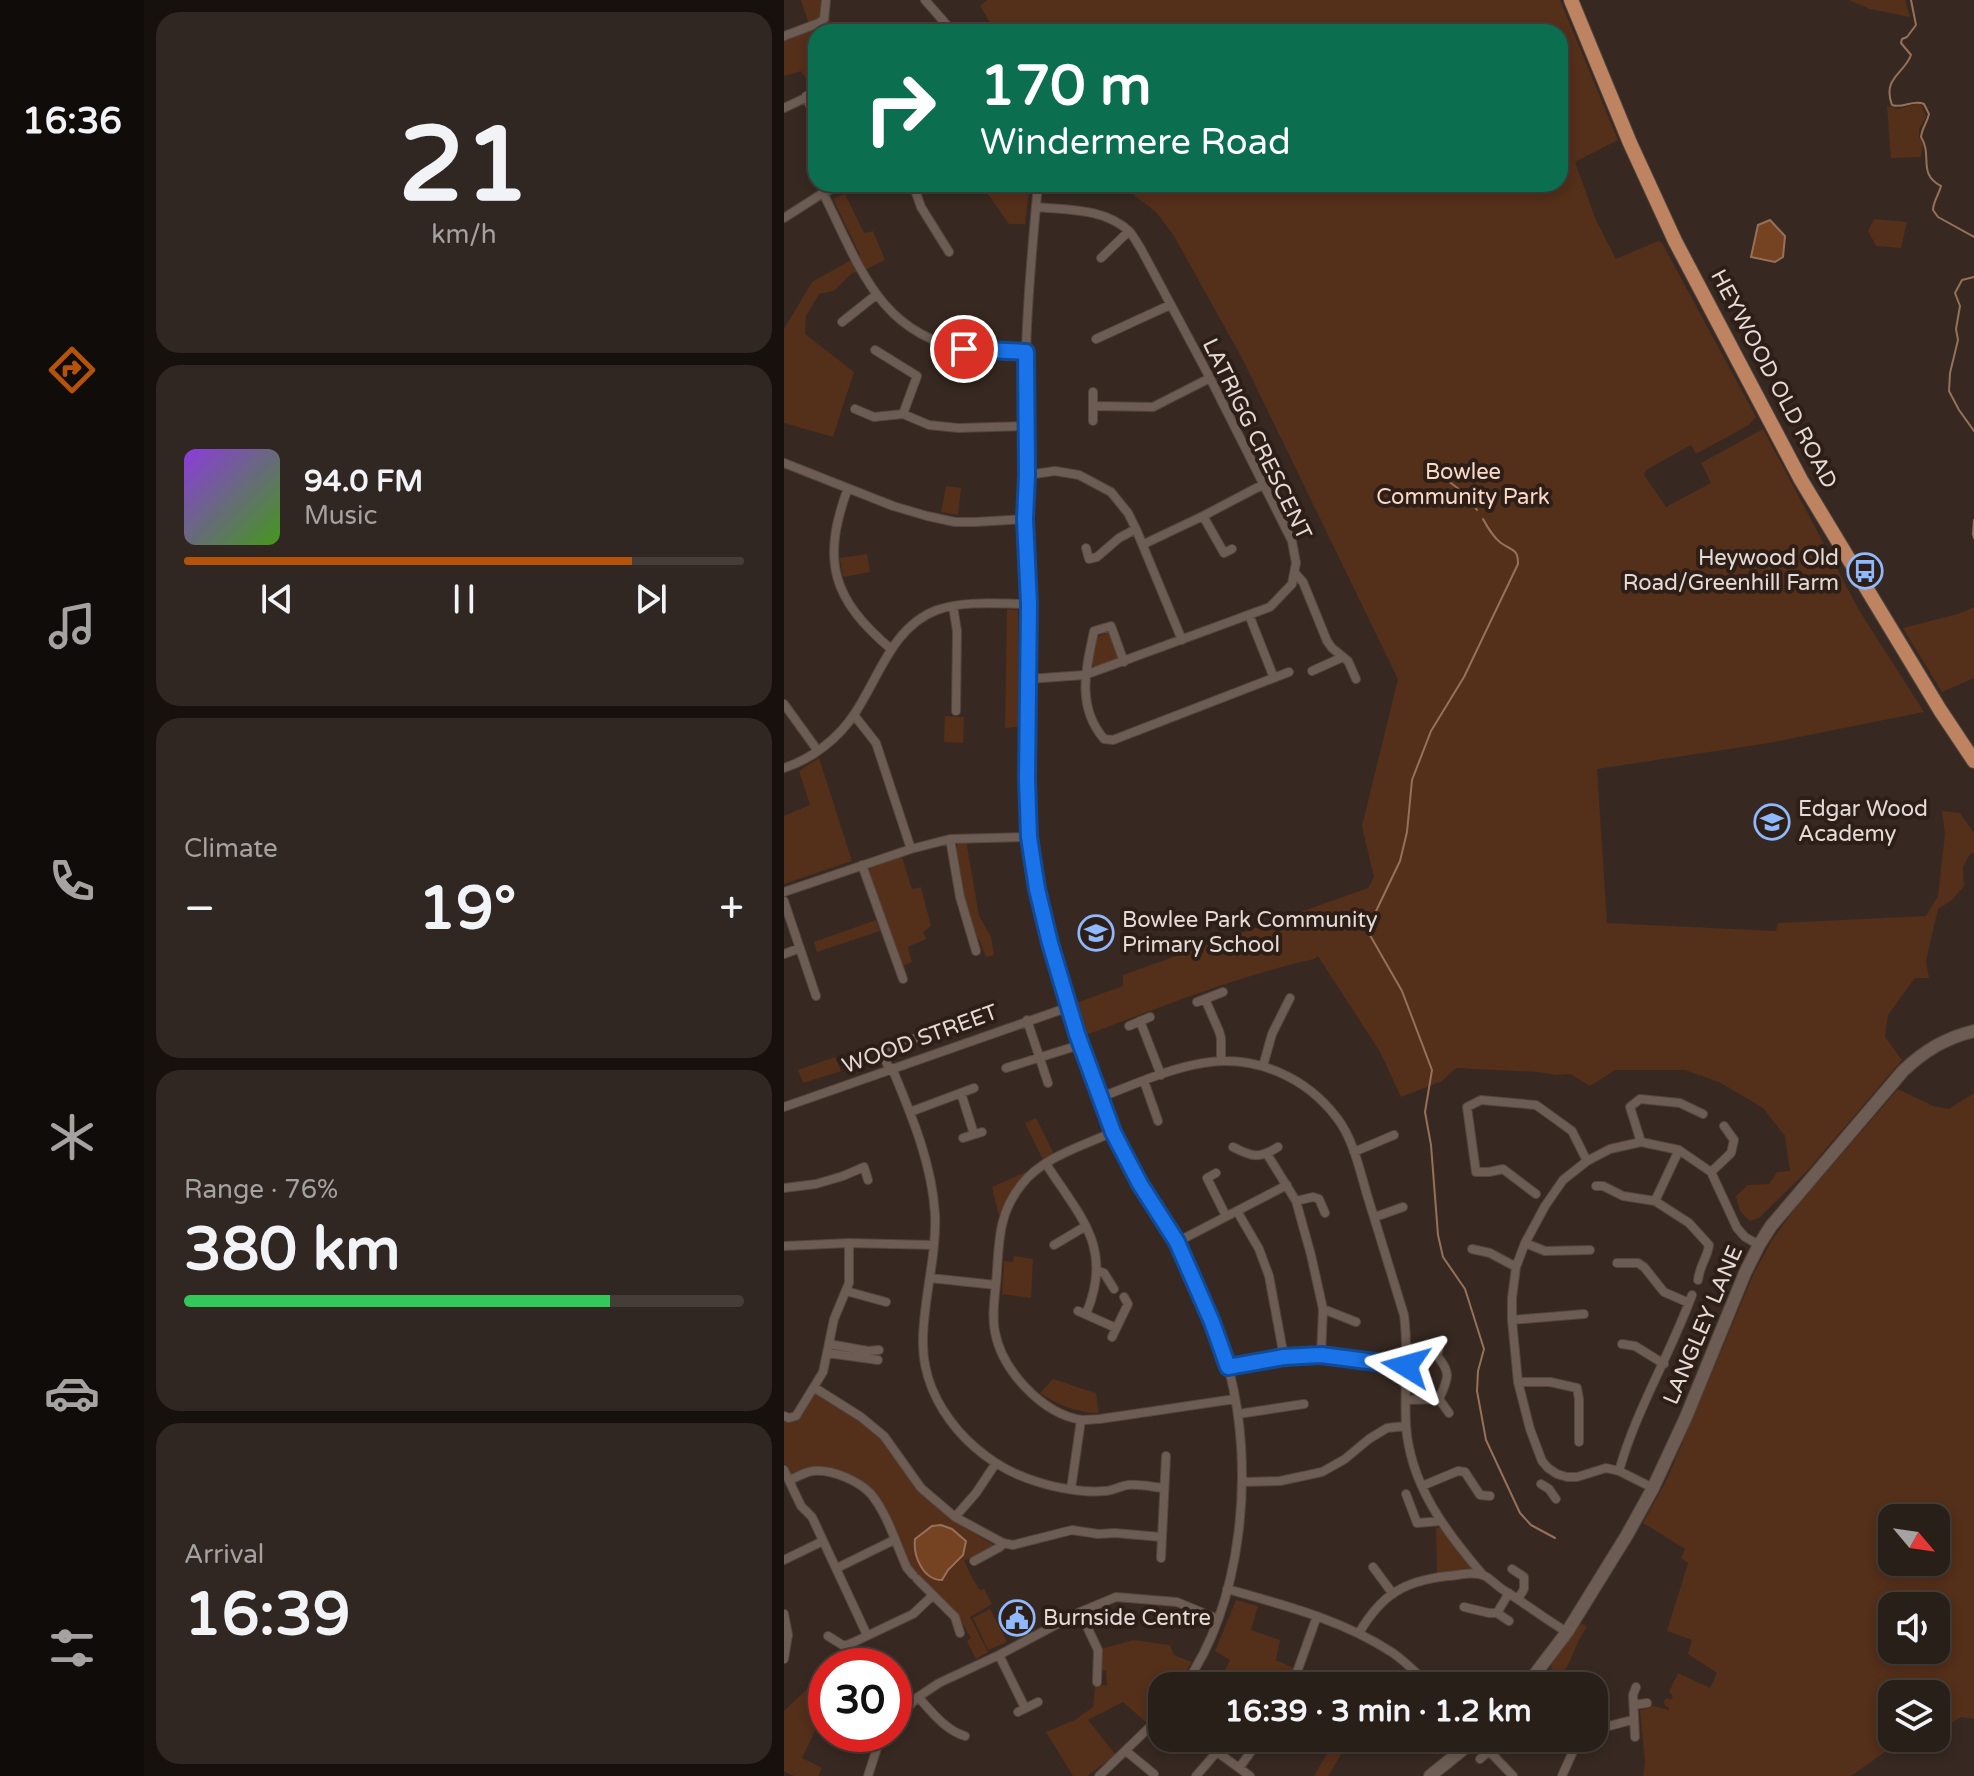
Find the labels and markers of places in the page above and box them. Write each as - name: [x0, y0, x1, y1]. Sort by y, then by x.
- pin: [930, 315, 998, 383]
- place label: Heywood Old Road/Greenhill Farm: [1623, 545, 1839, 596]
- bus stop icon: Heywood Old Road/Greenhill Farm: [1846, 552, 1884, 590]
- place label: Edgar Wood Academy: [1798, 796, 1928, 847]
- school or university icon: Edgar Wood Academy: [1753, 803, 1791, 841]
- place label: Bowlee Park Community Primary School: [1122, 907, 1378, 958]
- school or university icon: Bowlee Park Community Primary School: [1077, 914, 1115, 952]
- public building icon: Burnside Centre: [998, 1599, 1036, 1637]
- place label: Burnside Centre: [1043, 1605, 1211, 1631]

